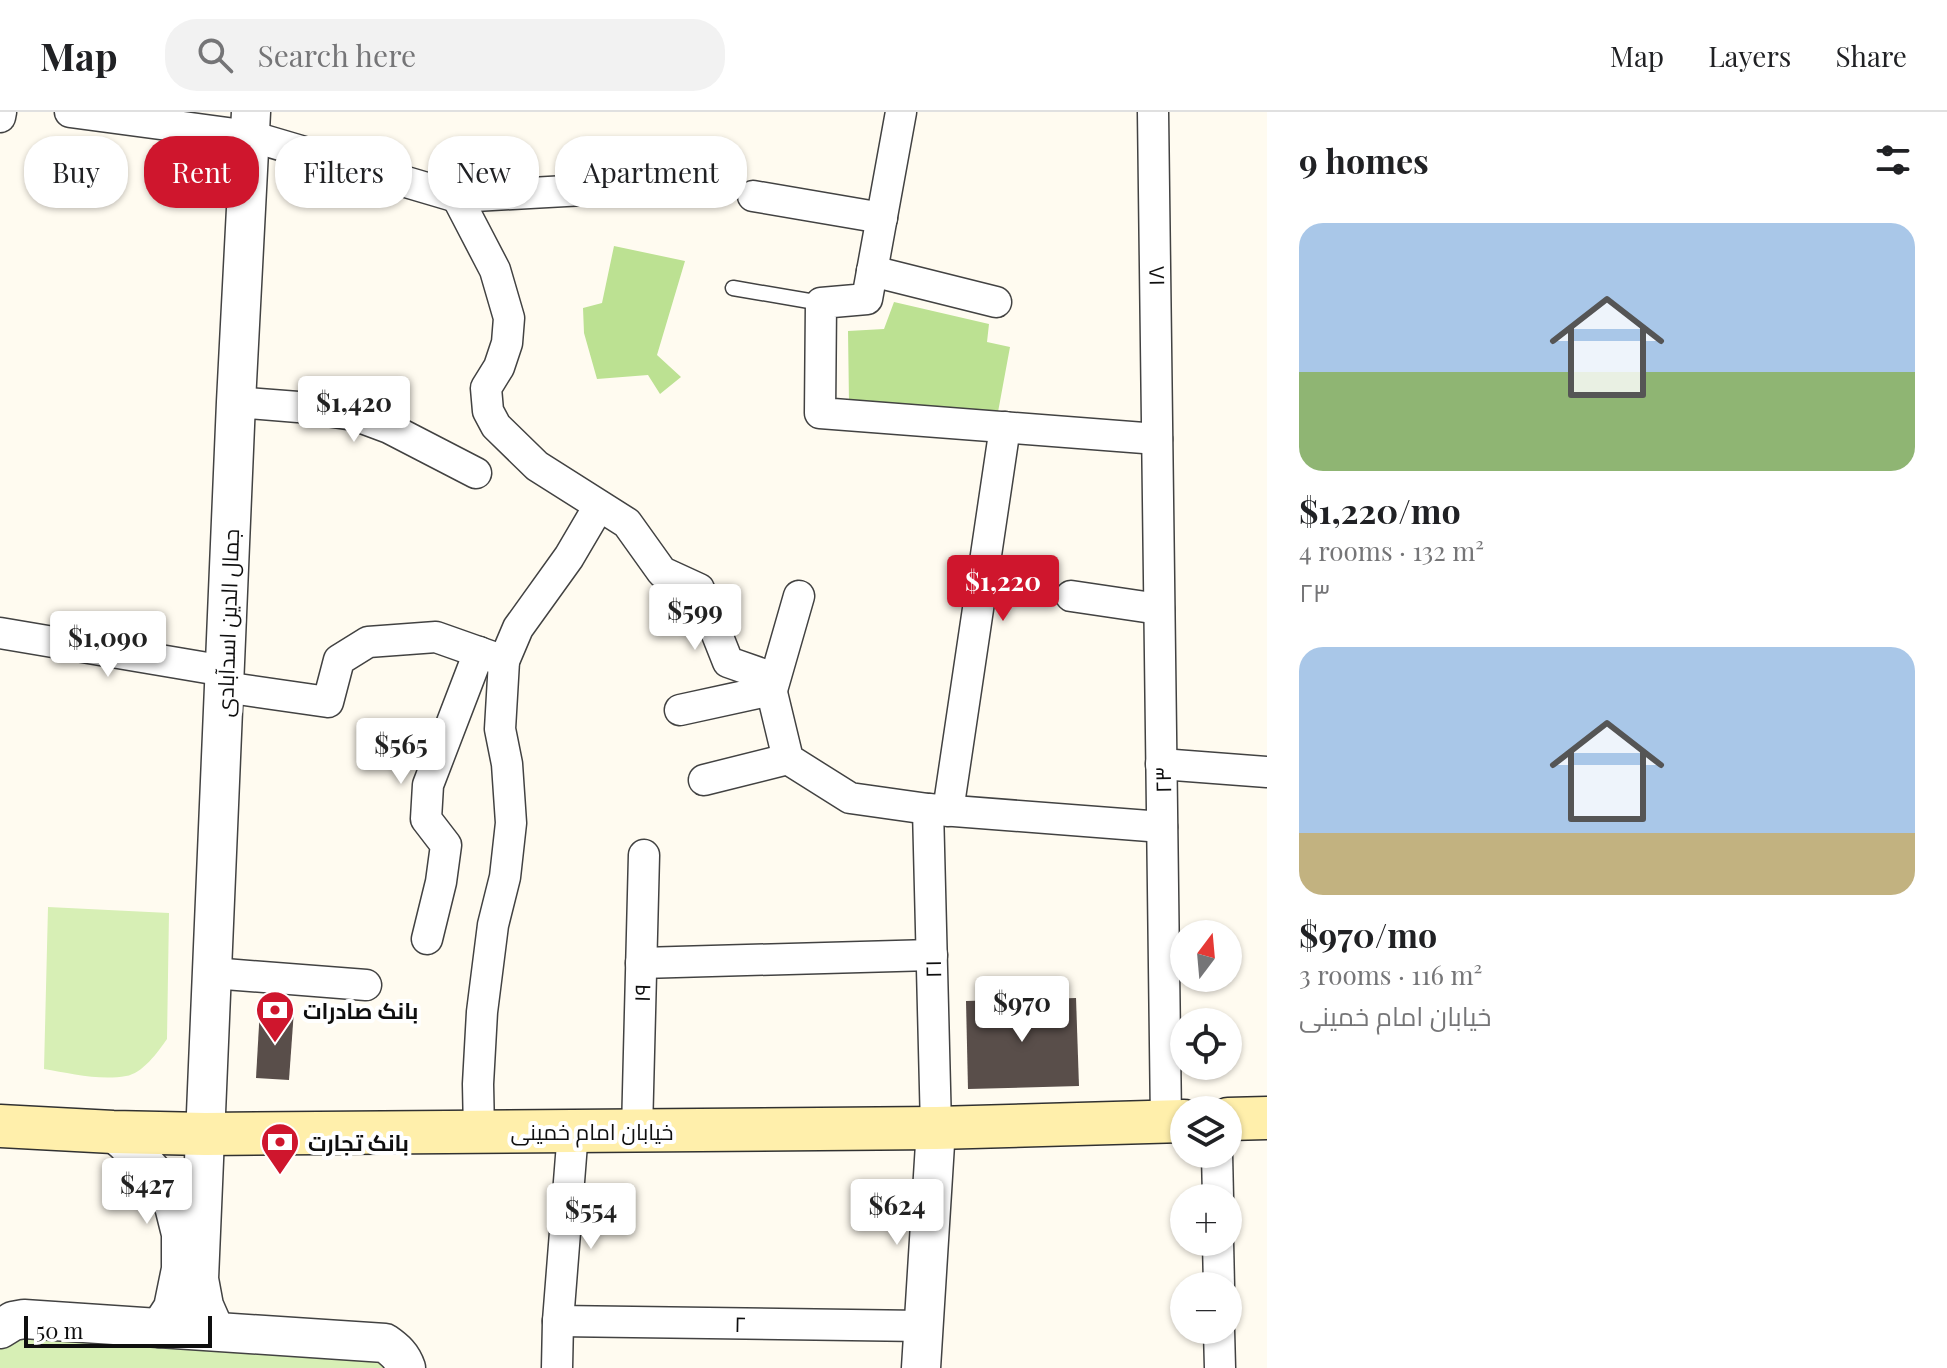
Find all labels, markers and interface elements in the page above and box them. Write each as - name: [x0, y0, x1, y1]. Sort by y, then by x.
- search box: [165, 19, 725, 91]
- text: Map: [40, 30, 117, 81]
- icon: search: [193, 33, 237, 77]
- text: Search here: [257, 35, 416, 75]
- text: Map: [1610, 37, 1664, 74]
- text: Layers: [1708, 37, 1791, 74]
- text: Share: [1835, 37, 1907, 74]
- chip: Buy: [24, 136, 128, 208]
- chip: Rent: [144, 136, 259, 208]
- chip: Filters: [275, 136, 412, 208]
- chip: New: [428, 136, 539, 208]
- chip: Apartment: [555, 136, 747, 208]
- text: 9 homes: [1299, 137, 1429, 183]
- icon: filters: [1871, 138, 1915, 182]
- street label: ۱۸: [1140, 265, 1170, 287]
- icon: home: [1535, 275, 1679, 419]
- pin: $1,420: [289, 376, 419, 444]
- text: $1,420: [316, 384, 392, 419]
- text: $1,220/mo: [1299, 487, 1461, 533]
- street label: جمال الدین اسدآبادی: [209, 528, 245, 718]
- text: 4 rooms · 132 m²: [1299, 533, 1484, 568]
- pin: $1,220: [938, 555, 1068, 623]
- text: $1,220: [965, 563, 1041, 598]
- text: ۲۳: [1299, 574, 1330, 609]
- pin: $599: [648, 584, 742, 652]
- text: $599: [667, 592, 723, 627]
- pin: $1,090: [43, 611, 173, 679]
- text: $1,090: [68, 619, 148, 654]
- icon: home: [1535, 699, 1679, 843]
- pin: $565: [354, 718, 448, 786]
- text: $565: [374, 726, 428, 761]
- street label: ۲۳: [1147, 767, 1177, 793]
- text: $970/mo: [1299, 911, 1437, 957]
- north arrow: [1170, 920, 1242, 992]
- map controls: [1170, 920, 1242, 1344]
- text: 3 rooms · 116 m²: [1299, 957, 1482, 992]
- street label: ۲۱: [917, 960, 947, 978]
- pin: $970: [975, 976, 1069, 1044]
- street label: ۱۹: [626, 983, 656, 1003]
- text: $970: [993, 984, 1051, 1019]
- bank icon: بانک صادرات: [254, 989, 296, 1044]
- place label: بانک صادرات: [303, 995, 418, 1025]
- text: خیابان امام خمینی: [1299, 998, 1492, 1033]
- button: locate: [1170, 1008, 1242, 1080]
- button: layers: [1170, 1096, 1242, 1168]
- street label: خیابان امام خمینی: [511, 1116, 673, 1148]
- bank icon: بانک تجارت: [259, 1121, 301, 1176]
- place label: بانک تجارت: [308, 1127, 409, 1157]
- pin: $427: [100, 1158, 194, 1226]
- text: $427: [120, 1166, 174, 1201]
- pin: $624: [850, 1179, 944, 1247]
- pin: $554: [544, 1183, 638, 1251]
- button: +: [1170, 1184, 1242, 1256]
- text: $624: [869, 1187, 925, 1222]
- text: $554: [565, 1191, 617, 1226]
- button: −: [1170, 1272, 1242, 1344]
- street label: ۲: [734, 1308, 746, 1338]
- scale bar: [24, 1312, 212, 1348]
- text: 50 m: [36, 1315, 83, 1345]

